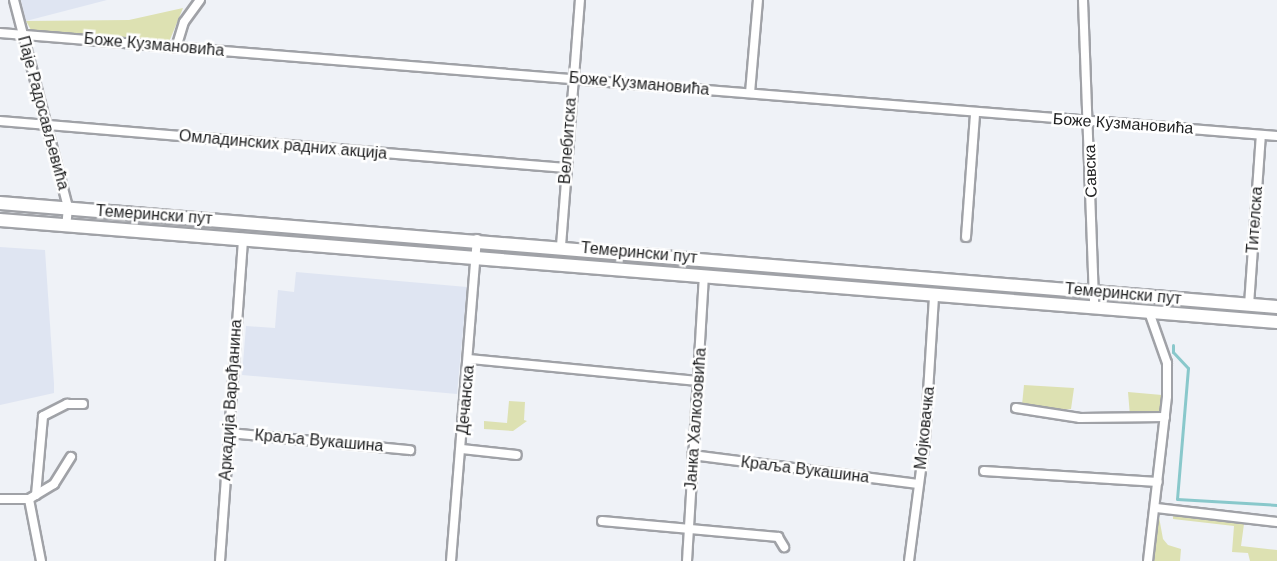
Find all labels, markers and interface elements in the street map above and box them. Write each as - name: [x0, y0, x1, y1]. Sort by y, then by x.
- street label: Боже Кузмановића: [83, 29, 225, 61]
- street label: Паје Радосављевића: [13, 34, 73, 192]
- street label: Боже Кузмановића: [568, 68, 710, 100]
- street label: Велебитска: [555, 97, 581, 185]
- street label: Боже Кузмановића: [1052, 110, 1194, 138]
- street label: Омладинских радних акција: [178, 126, 388, 164]
- street label: Савска: [1080, 144, 1102, 198]
- street label: Тителска: [1243, 186, 1267, 254]
- street label: Темерински пут: [95, 201, 213, 229]
- street label: Темерински пут: [580, 238, 698, 268]
- street label: Темерински пут: [1064, 279, 1182, 309]
- street label: Аркадија Варађанина: [216, 319, 246, 481]
- street label: Јанка Халкозовића: [681, 347, 711, 491]
- street label: Дечанска: [453, 365, 479, 435]
- street label: Мојковачка: [911, 385, 939, 471]
- street label: Краља Вукашина: [254, 426, 384, 456]
- street label: Краља Вукашина: [740, 453, 870, 487]

